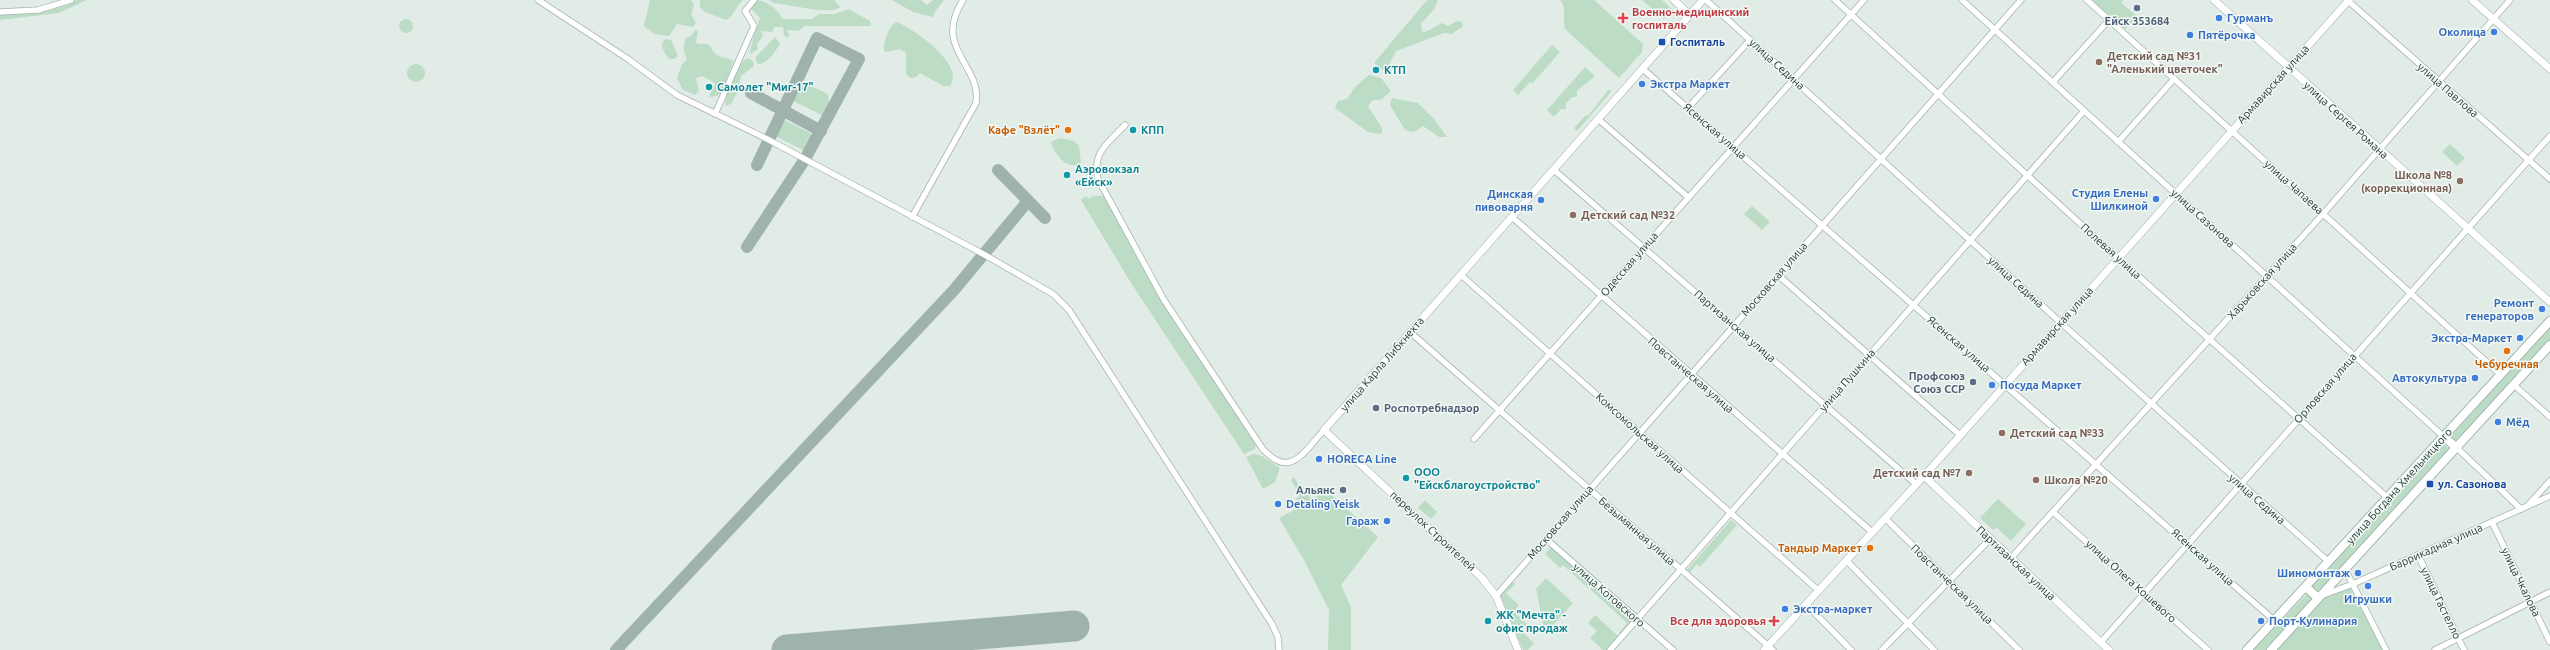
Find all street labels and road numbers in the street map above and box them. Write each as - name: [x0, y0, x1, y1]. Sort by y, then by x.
- street label: улица Седина: [1747, 36, 1807, 92]
- street label: Армавирская улица: [2235, 42, 2311, 126]
- street label: улица Павлова: [2415, 60, 2481, 120]
- street label: улица Сергея Романа: [2301, 79, 2391, 161]
- street label: Ясенская улица: [1681, 100, 1749, 162]
- street label: улица Чапаева: [2262, 158, 2326, 216]
- street label: улица Сазонова: [2169, 186, 2237, 250]
- street label: Полевая улица: [2078, 221, 2144, 281]
- street label: Одесская улица: [1598, 229, 1660, 299]
- street label: Московская улица: [1739, 240, 1809, 318]
- street label: Харьковская улица: [2225, 241, 2299, 321]
- street label: улица Седина: [1986, 254, 2046, 310]
- street label: Армавирская улица: [2019, 284, 2095, 368]
- street label: Партизанская улица: [1692, 288, 1778, 364]
- street label: Ясенская улица: [1925, 313, 1993, 375]
- street label: улица Карла Либкнехта: [1338, 314, 1426, 414]
- street label: Повстанческая улица: [1646, 335, 1736, 415]
- street label: улица Пушкина: [1817, 346, 1877, 414]
- street label: Орловская улица: [2291, 351, 2359, 425]
- street label: Комсомольская улица: [1594, 390, 1686, 476]
- street label: улица Богдана Хмельницкого: [2344, 426, 2454, 546]
- street label: улица Седина: [2226, 471, 2288, 527]
- street label: Московская улица: [1525, 483, 1595, 561]
- street label: переулок Строителей: [1388, 488, 1478, 574]
- street label: Безымянная улица: [1596, 495, 1678, 567]
- street label: Баррикадная улица: [2388, 521, 2484, 573]
- street label: Партизанская улица: [1974, 523, 2058, 603]
- street label: Ясенская улица: [2169, 526, 2237, 588]
- street label: улица Олега Кошевого: [2083, 537, 2179, 625]
- street label: Повстанческая улица: [1909, 542, 1995, 626]
- street label: улица Чкалова: [2499, 546, 2543, 618]
- street label: улица Котовского: [1571, 561, 1647, 629]
- street label: улица Гастелло: [2418, 565, 2464, 641]

